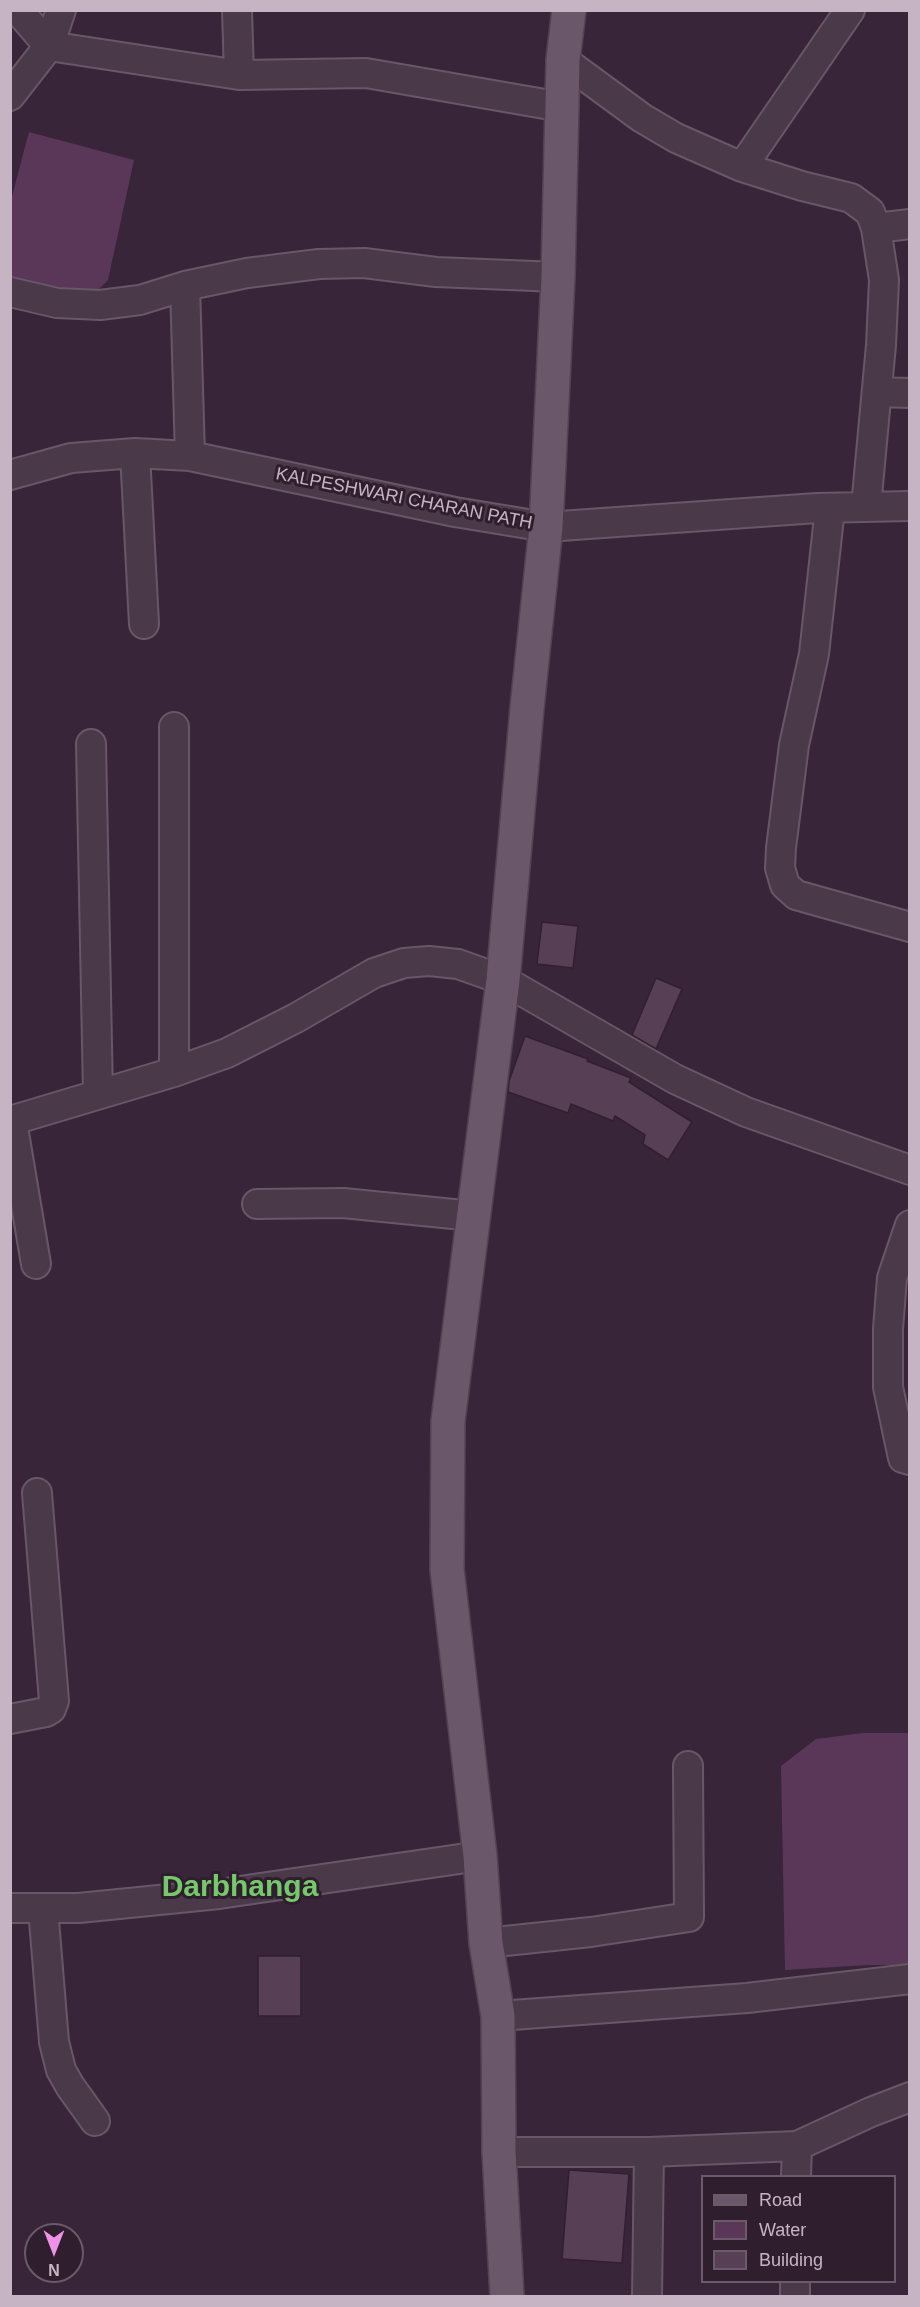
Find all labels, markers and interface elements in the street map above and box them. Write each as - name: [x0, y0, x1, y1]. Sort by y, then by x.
- street label: KALPESHWARI CHARAN PATH: [274, 464, 534, 534]
- district label: Darbhanga: [162, 1870, 318, 1906]
- legend: [701, 2175, 896, 2283]
- text: Road: [759, 2190, 802, 2210]
- text: Water: [759, 2220, 806, 2240]
- north arrow: [24, 2223, 84, 2283]
- text: Building: [759, 2250, 823, 2270]
- text: N: [48, 2261, 60, 2278]

